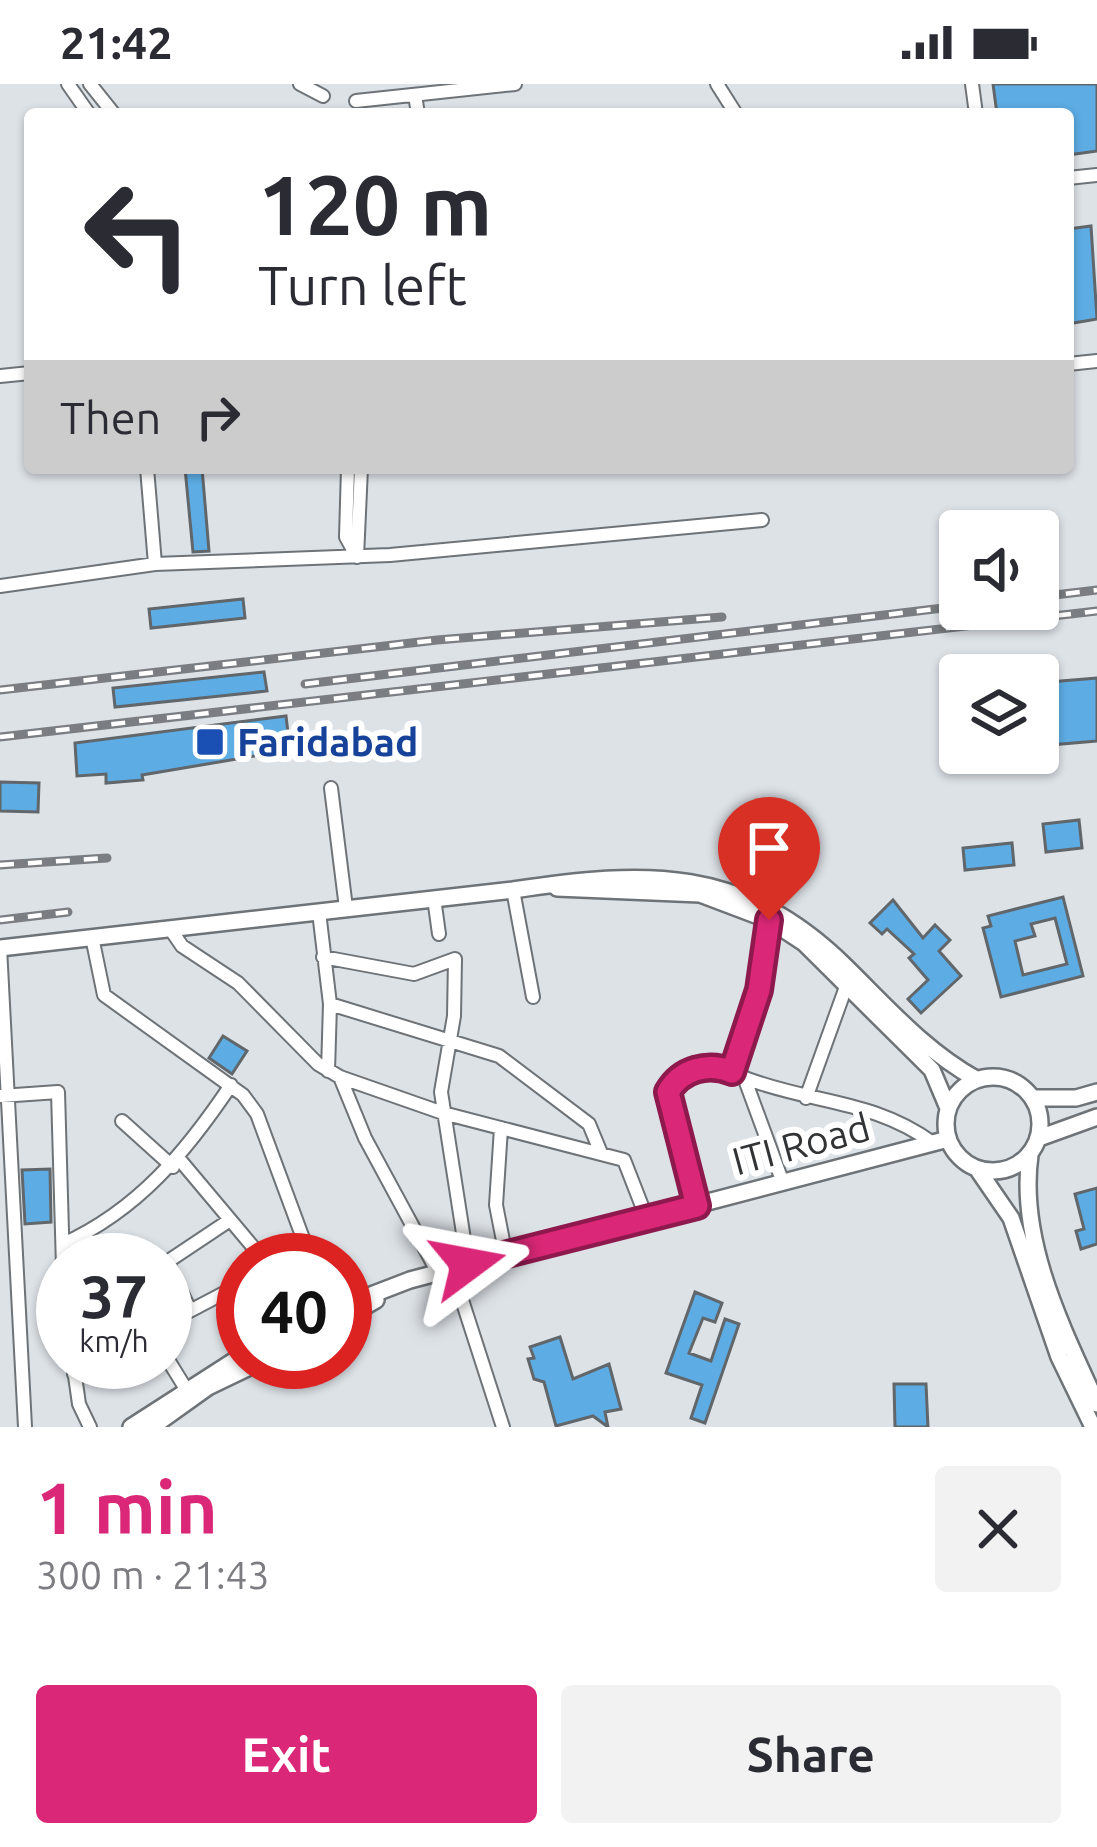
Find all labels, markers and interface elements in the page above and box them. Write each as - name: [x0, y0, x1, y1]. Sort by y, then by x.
- text: 21:42: [60, 17, 173, 68]
- icon: left: [60, 156, 216, 312]
- text: 120 m: [258, 157, 492, 251]
- text: Turn left: [258, 255, 467, 315]
- icon: right: [185, 384, 251, 450]
- text: Then: [60, 392, 161, 443]
- map controls: [939, 510, 1059, 774]
- button: sound: [939, 510, 1059, 630]
- button: layers: [939, 654, 1059, 774]
- place label: Faridabad: [237, 720, 418, 763]
- marker: Faridabad: [194, 726, 226, 758]
- pin: [718, 797, 820, 920]
- icon: arrive: [736, 815, 802, 881]
- street label: ITI Road: [727, 1105, 874, 1182]
- position arrow: [405, 1201, 531, 1327]
- speed limit sign: 40: [216, 1233, 372, 1389]
- text: 37: [80, 1262, 148, 1329]
- text: km/h: [79, 1324, 149, 1358]
- button: close: [935, 1466, 1061, 1592]
- text: 1 min: [36, 1467, 218, 1548]
- text: 300 m · 21:43: [36, 1553, 270, 1596]
- button: Exit: [36, 1685, 537, 1823]
- button: Share: [561, 1685, 1061, 1823]

